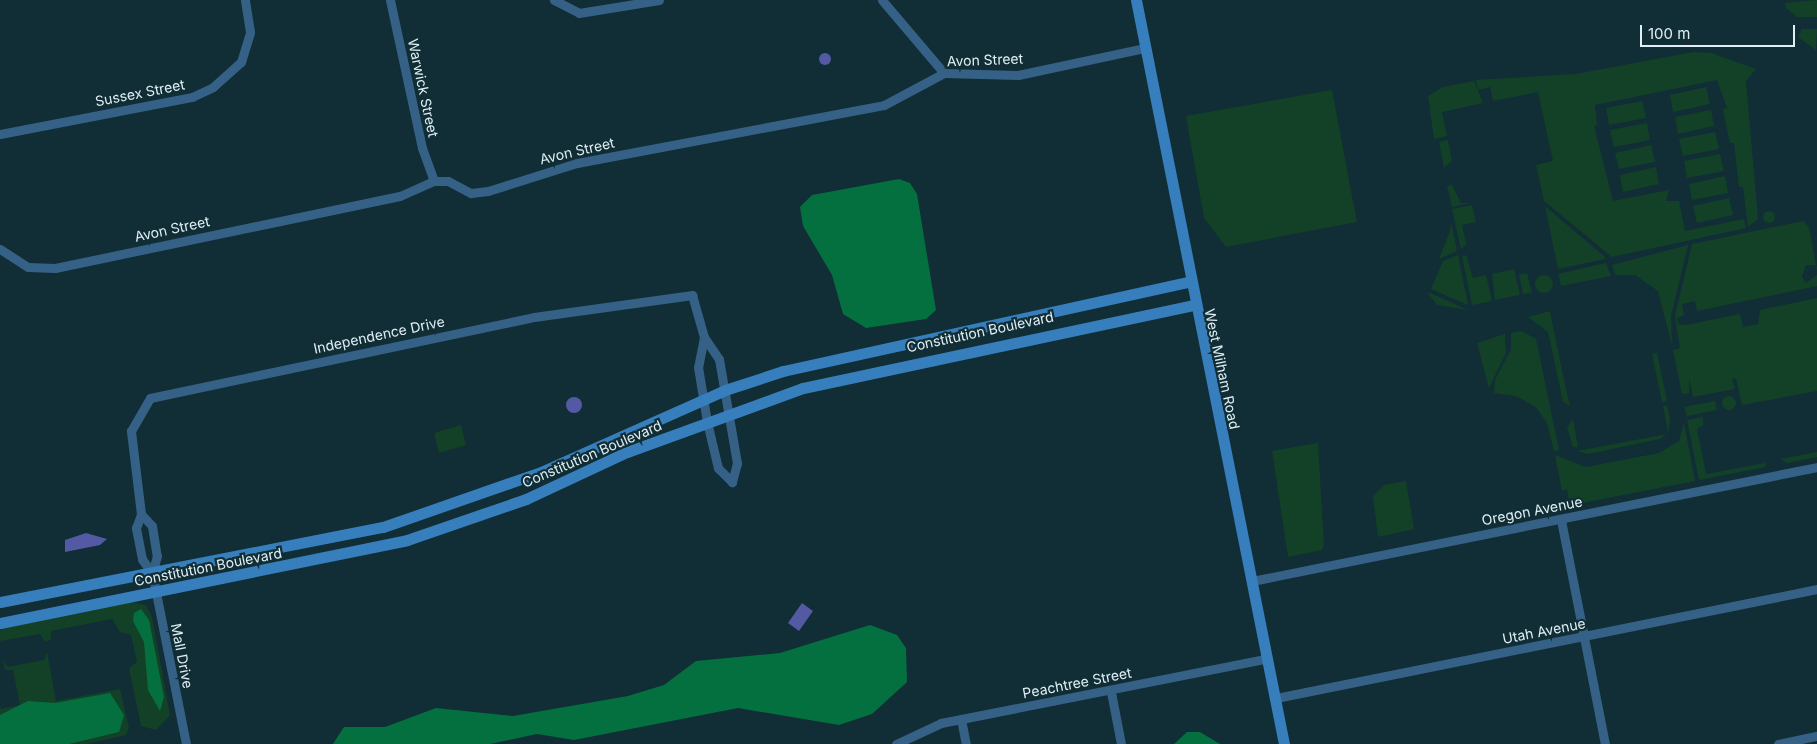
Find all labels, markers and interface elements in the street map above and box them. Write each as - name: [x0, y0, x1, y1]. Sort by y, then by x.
- scale bar: [1642, 15, 1797, 47]
- text: 100 m: [1648, 24, 1690, 43]
- street label: Warwick Street: [404, 37, 442, 139]
- street label: Avon Street: [947, 50, 1023, 70]
- street label: Sussex Street: [94, 76, 186, 110]
- street label: Avon Street: [538, 134, 616, 168]
- street label: Avon Street: [133, 213, 211, 245]
- street label: West Milham Road: [1201, 307, 1243, 431]
- street label: Constitution Boulevard: [905, 308, 1055, 356]
- street label: Independence Drive: [312, 313, 446, 357]
- street label: Constitution Boulevard: [520, 417, 664, 491]
- street label: Oregon Avenue: [1480, 493, 1584, 529]
- street label: Constitution Boulevard: [133, 544, 283, 590]
- street label: Utah Avenue: [1501, 615, 1587, 647]
- street label: Mall Drive: [167, 622, 197, 690]
- street label: Peachtree Street: [1021, 664, 1133, 702]

